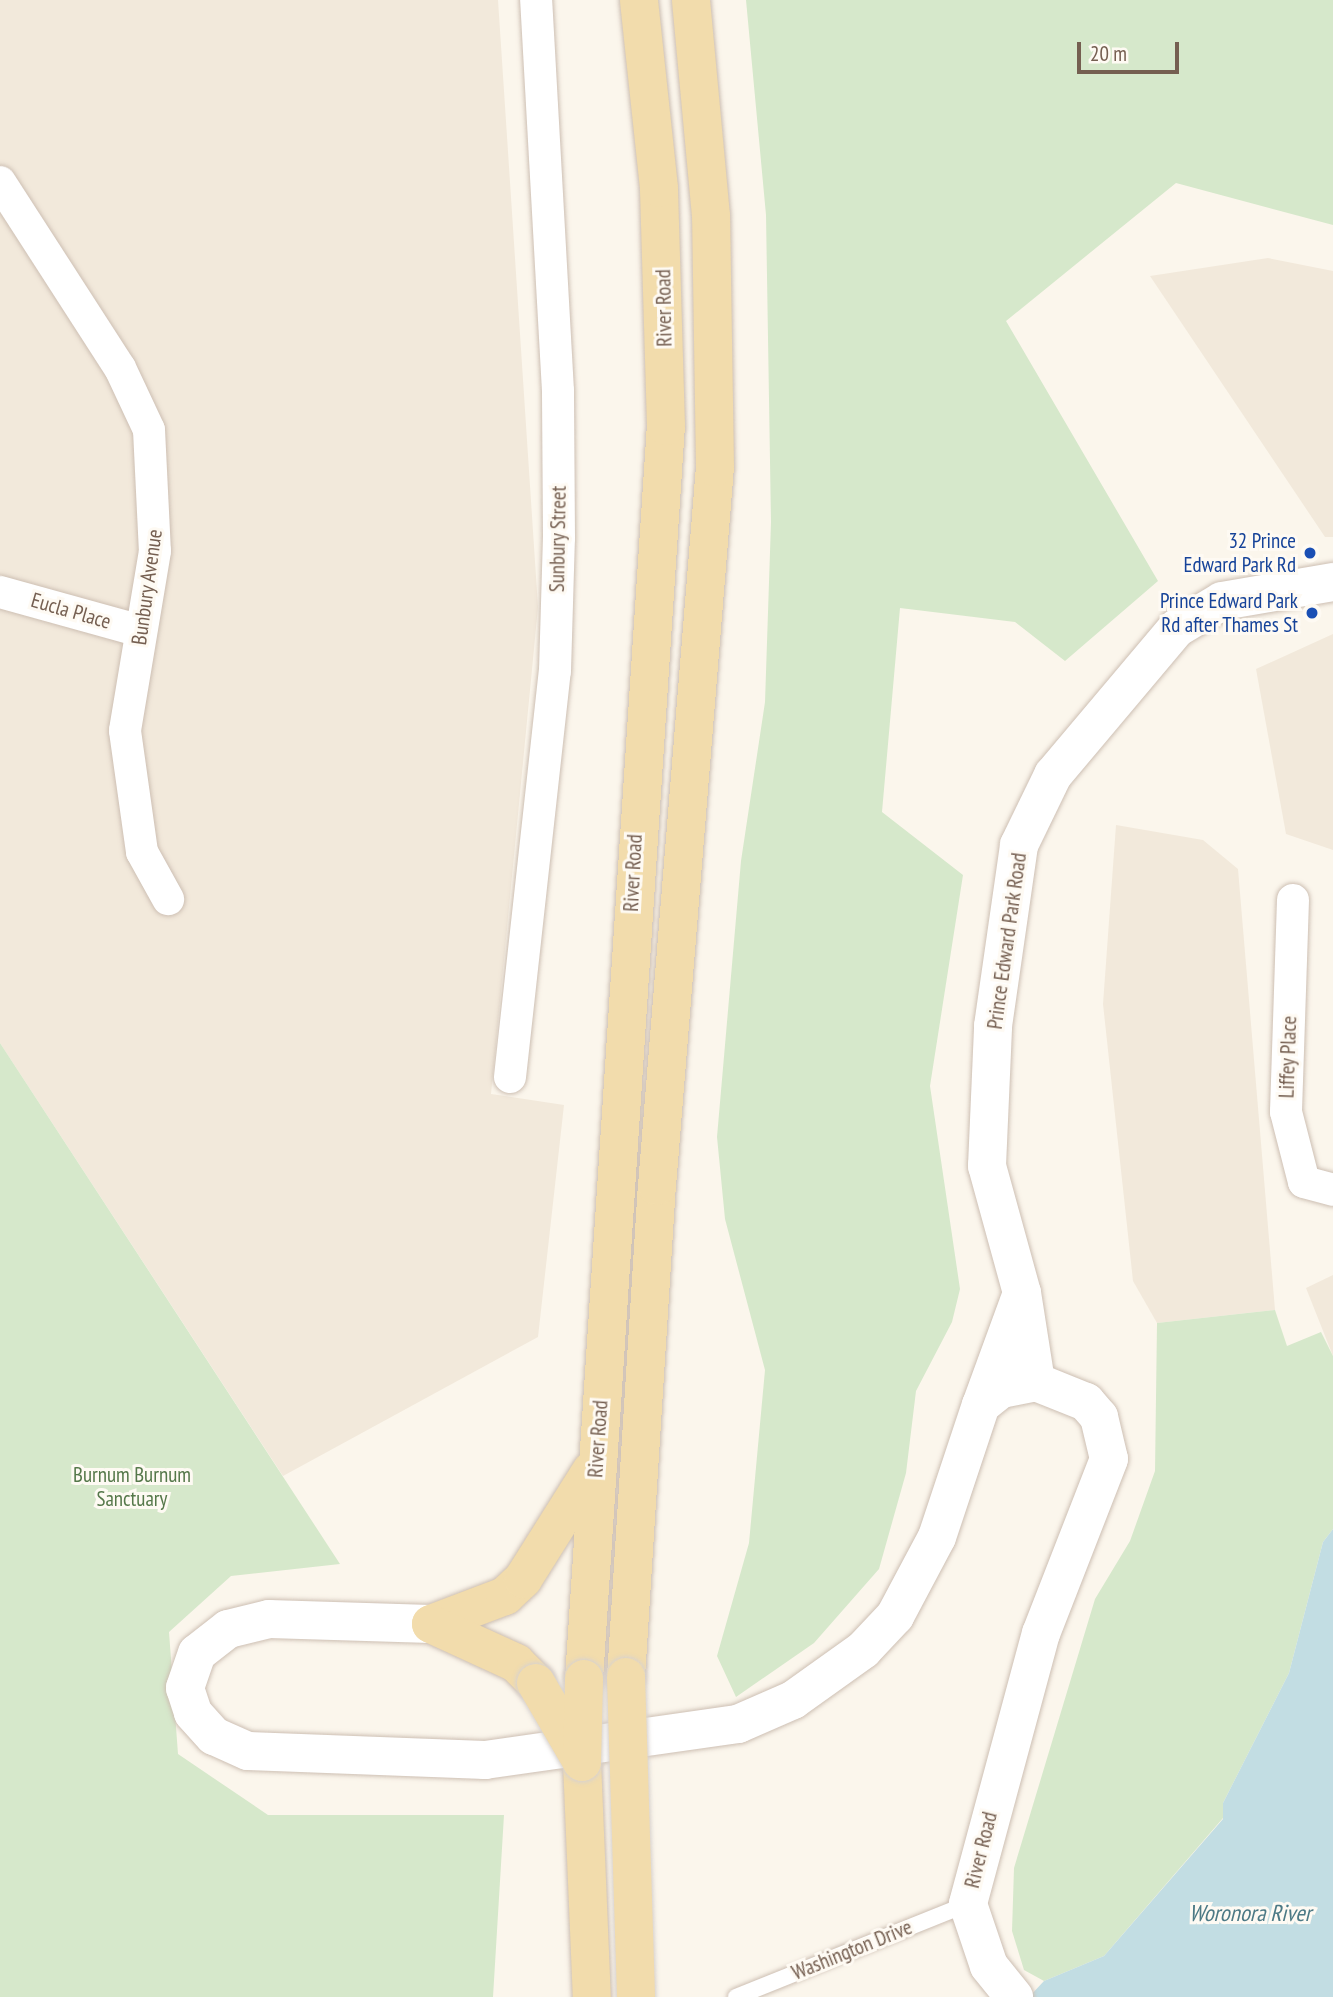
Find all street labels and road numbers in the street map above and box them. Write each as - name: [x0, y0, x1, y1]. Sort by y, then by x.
- street label: River Road: [651, 269, 677, 347]
- street label: Sunbury Street: [544, 485, 572, 593]
- street label: Bunbury Avenue: [126, 527, 168, 647]
- street label: Eucla Place: [28, 588, 114, 634]
- street label: River Road: [618, 834, 648, 912]
- street label: Prince Edward Park Road: [982, 851, 1032, 1031]
- street label: Liffey Place: [1274, 1015, 1302, 1099]
- street label: River Road: [583, 1399, 613, 1479]
- street label: River Road: [959, 1809, 1003, 1891]
- street label: Washington Drive: [788, 1914, 916, 1986]

